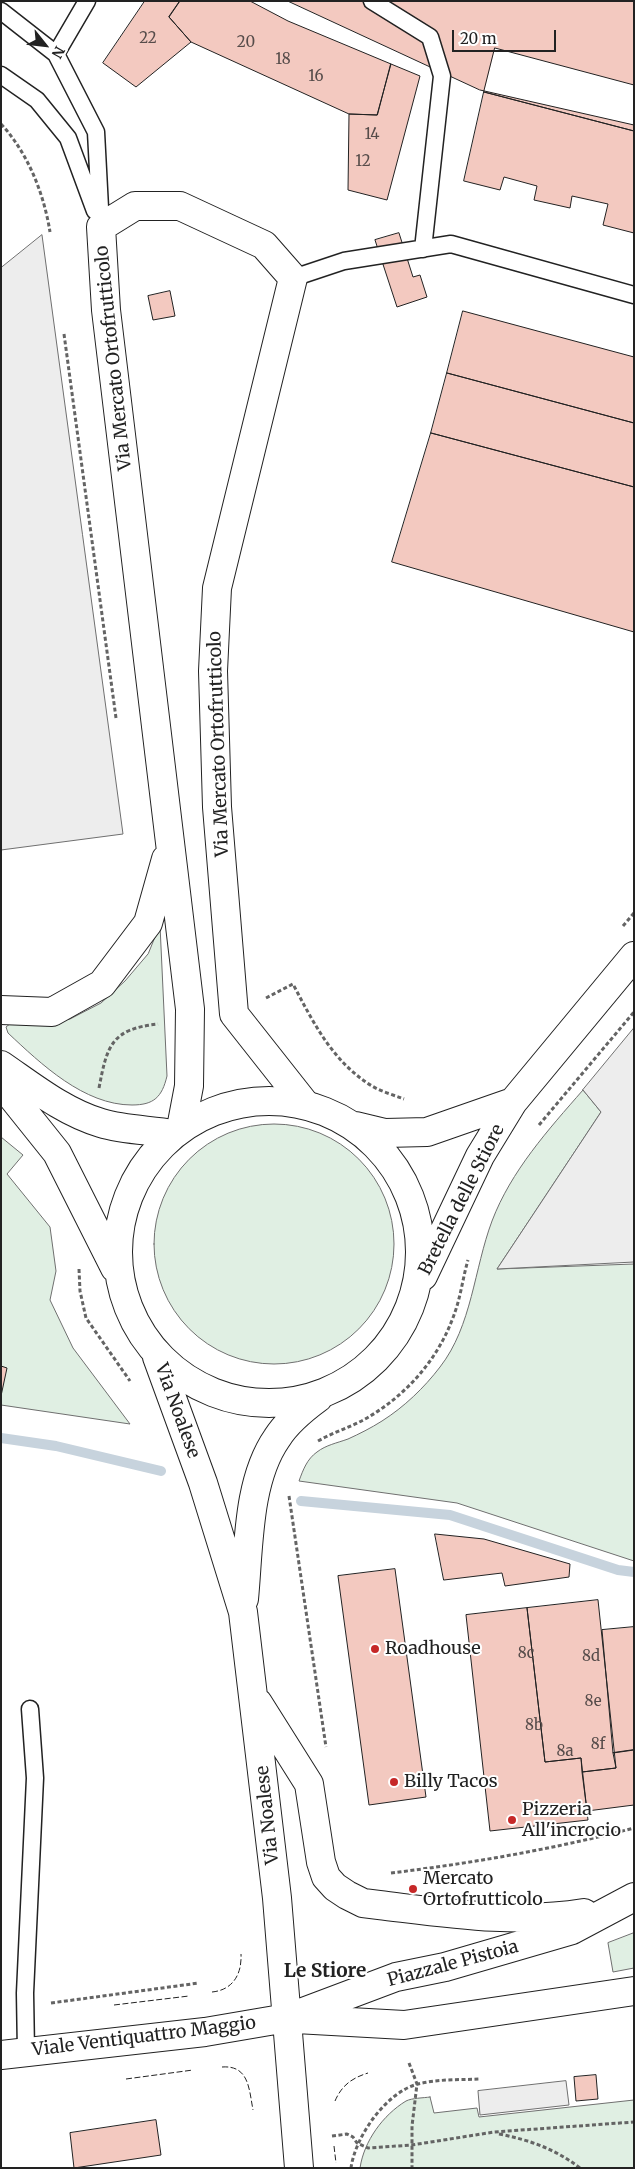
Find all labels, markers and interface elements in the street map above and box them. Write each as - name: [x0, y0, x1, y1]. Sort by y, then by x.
- north arrow: [20, 20, 70, 70]
- scale bar: [455, 20, 559, 52]
- text: 20 m: [460, 29, 497, 48]
- house number: 22: [139, 30, 157, 48]
- house number: 20: [237, 34, 255, 52]
- text: N: [48, 43, 69, 61]
- house number: 18: [275, 51, 291, 69]
- house number: 16: [308, 68, 324, 86]
- house number: 14: [364, 126, 380, 144]
- house number: 12: [355, 153, 371, 171]
- street label: Via Mercato Ortofrutticolo: [91, 244, 137, 472]
- street label: Via Mercato Ortofrutticolo: [204, 631, 234, 857]
- street label: Bretella delle Stiore: [415, 1121, 509, 1279]
- street label: Via Noalese: [150, 1361, 204, 1461]
- place label: Roadhouse: [385, 1638, 481, 1660]
- marker: Roadhouse: [369, 1643, 381, 1655]
- house number: 8c: [518, 1645, 534, 1663]
- house number: 8d: [582, 1648, 600, 1666]
- house number: 8e: [585, 1693, 601, 1711]
- house number: 8b: [525, 1717, 543, 1735]
- house number: 8f: [591, 1736, 605, 1754]
- house number: 8a: [556, 1743, 574, 1761]
- street label: Via Noalese: [252, 1764, 284, 1866]
- place label: Billy Tacos: [404, 1771, 498, 1793]
- marker: Billy Tacos: [388, 1776, 400, 1788]
- place label: Pizzeria All'incrocio: [522, 1799, 621, 1842]
- marker: Pizzeria All'incrocio: [506, 1814, 518, 1826]
- place label: Mercato Ortofrutticolo: [423, 1868, 543, 1910]
- marker: Mercato Ortofrutticolo: [407, 1883, 419, 1895]
- street label: Piazzale Pistoia: [385, 1936, 521, 1992]
- district label: Le Stiore: [284, 1961, 366, 1983]
- street label: Viale Ventiquattro Maggio: [31, 2013, 257, 2061]

